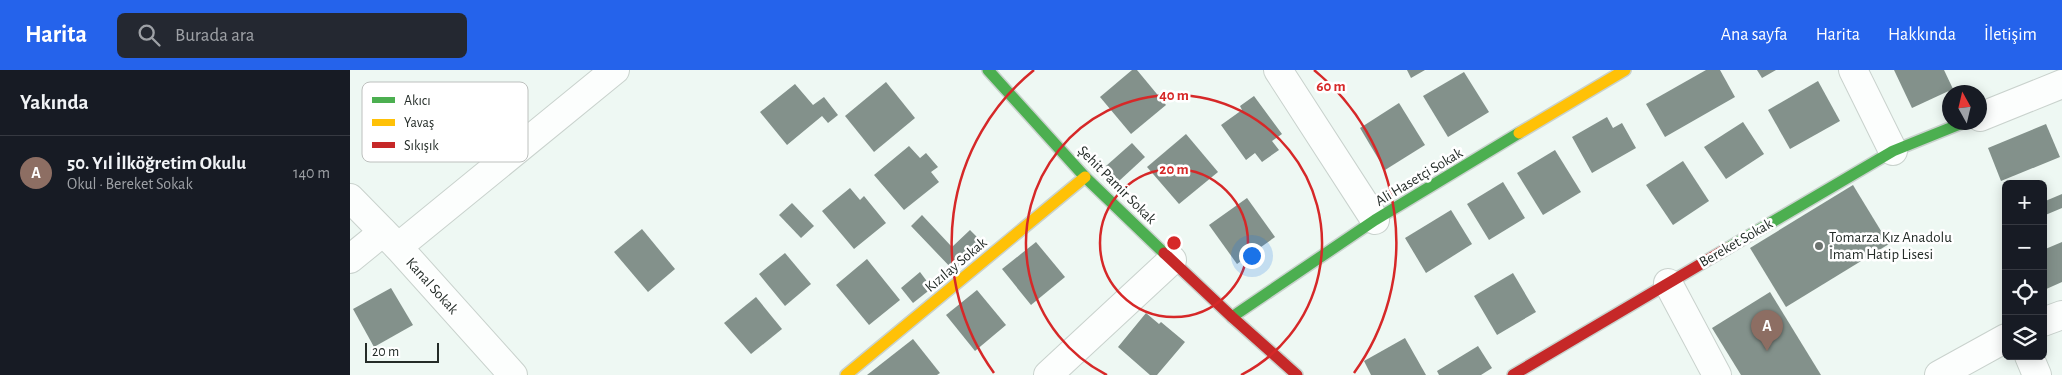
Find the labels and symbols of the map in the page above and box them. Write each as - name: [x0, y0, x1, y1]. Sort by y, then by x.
- text: 60 m: [1316, 79, 1346, 94]
- legend: [362, 82, 528, 162]
- north arrow: [1942, 85, 1987, 130]
- text: 40 m: [1159, 88, 1189, 103]
- text: Akıcı: [404, 94, 431, 108]
- text: Yavaş: [404, 116, 434, 130]
- text: Sıkışık: [404, 139, 439, 153]
- street label: Şehit Pamir Sokak: [1075, 143, 1159, 227]
- street label: Ali Hasetçi Sokak: [1373, 145, 1465, 209]
- text: 20 m: [1159, 162, 1189, 177]
- street label: Bereket Sokak: [1697, 216, 1775, 270]
- place label: Tomarza Kız Anadolu İmam Hatip Lisesi: [1829, 230, 1952, 262]
- centre of rings: [1165, 234, 1183, 252]
- street label: Kızılay Sokak: [922, 235, 990, 295]
- marker: Tomarza Kız Anadolu İmam Hatip Lisesi: [1813, 240, 1825, 252]
- your location: [1239, 243, 1265, 269]
- street label: Kanal Sokak: [403, 255, 461, 317]
- pin: A: [1751, 310, 1783, 351]
- scale bar: [365, 340, 439, 363]

